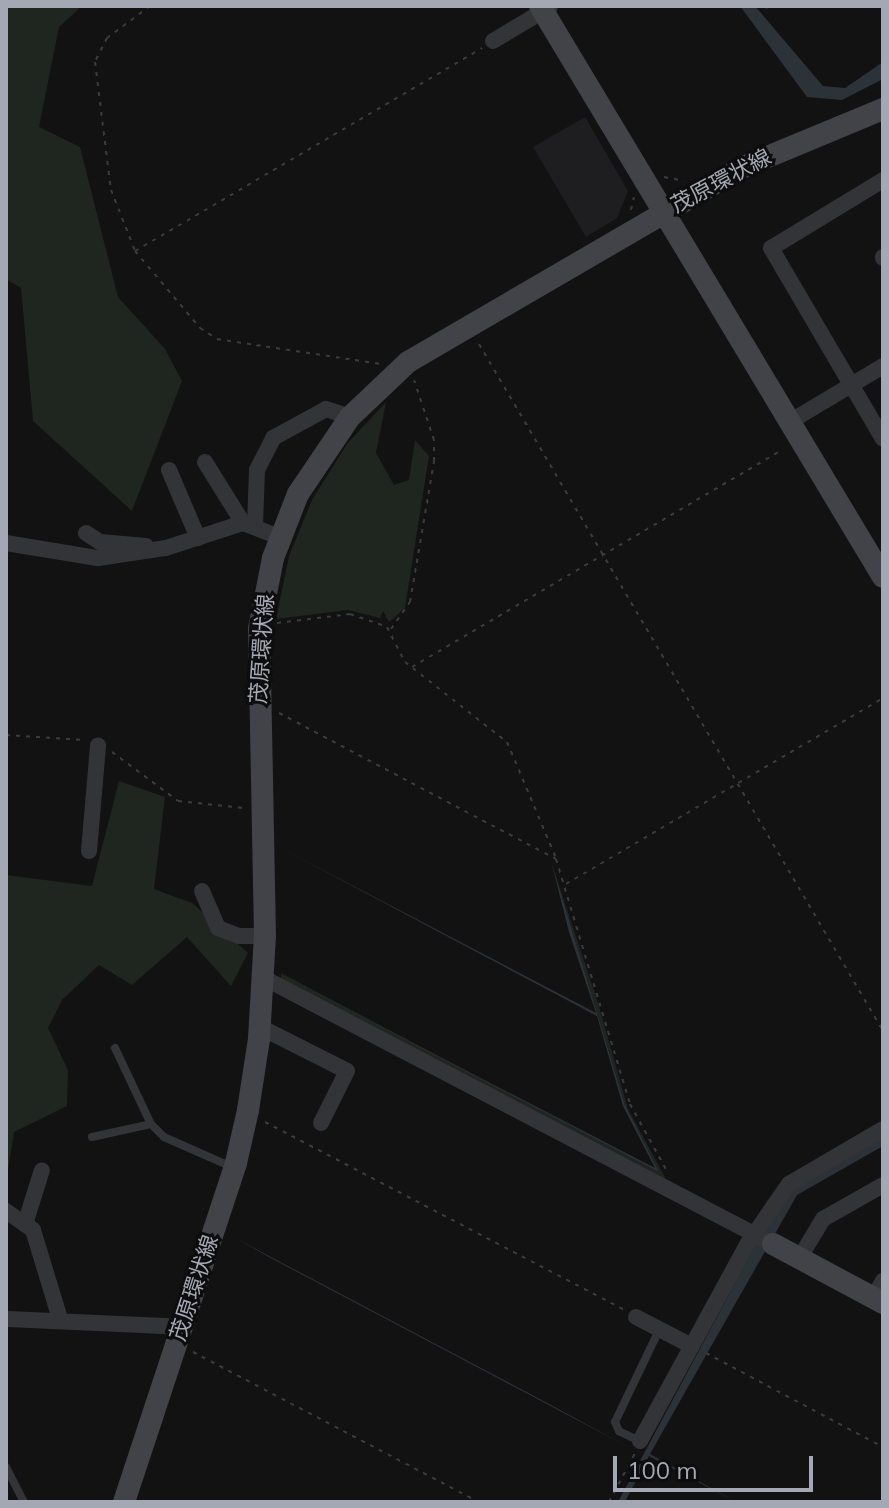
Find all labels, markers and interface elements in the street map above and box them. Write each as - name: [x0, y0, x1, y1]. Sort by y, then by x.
- street label: 茂原環状線: [666, 144, 776, 218]
- street label: 茂原環状線: [245, 593, 279, 705]
- street label: 茂原環状線: [164, 1232, 224, 1344]
- scale bar: [617, 1440, 817, 1490]
- text: 100 m: [627, 1455, 698, 1485]

